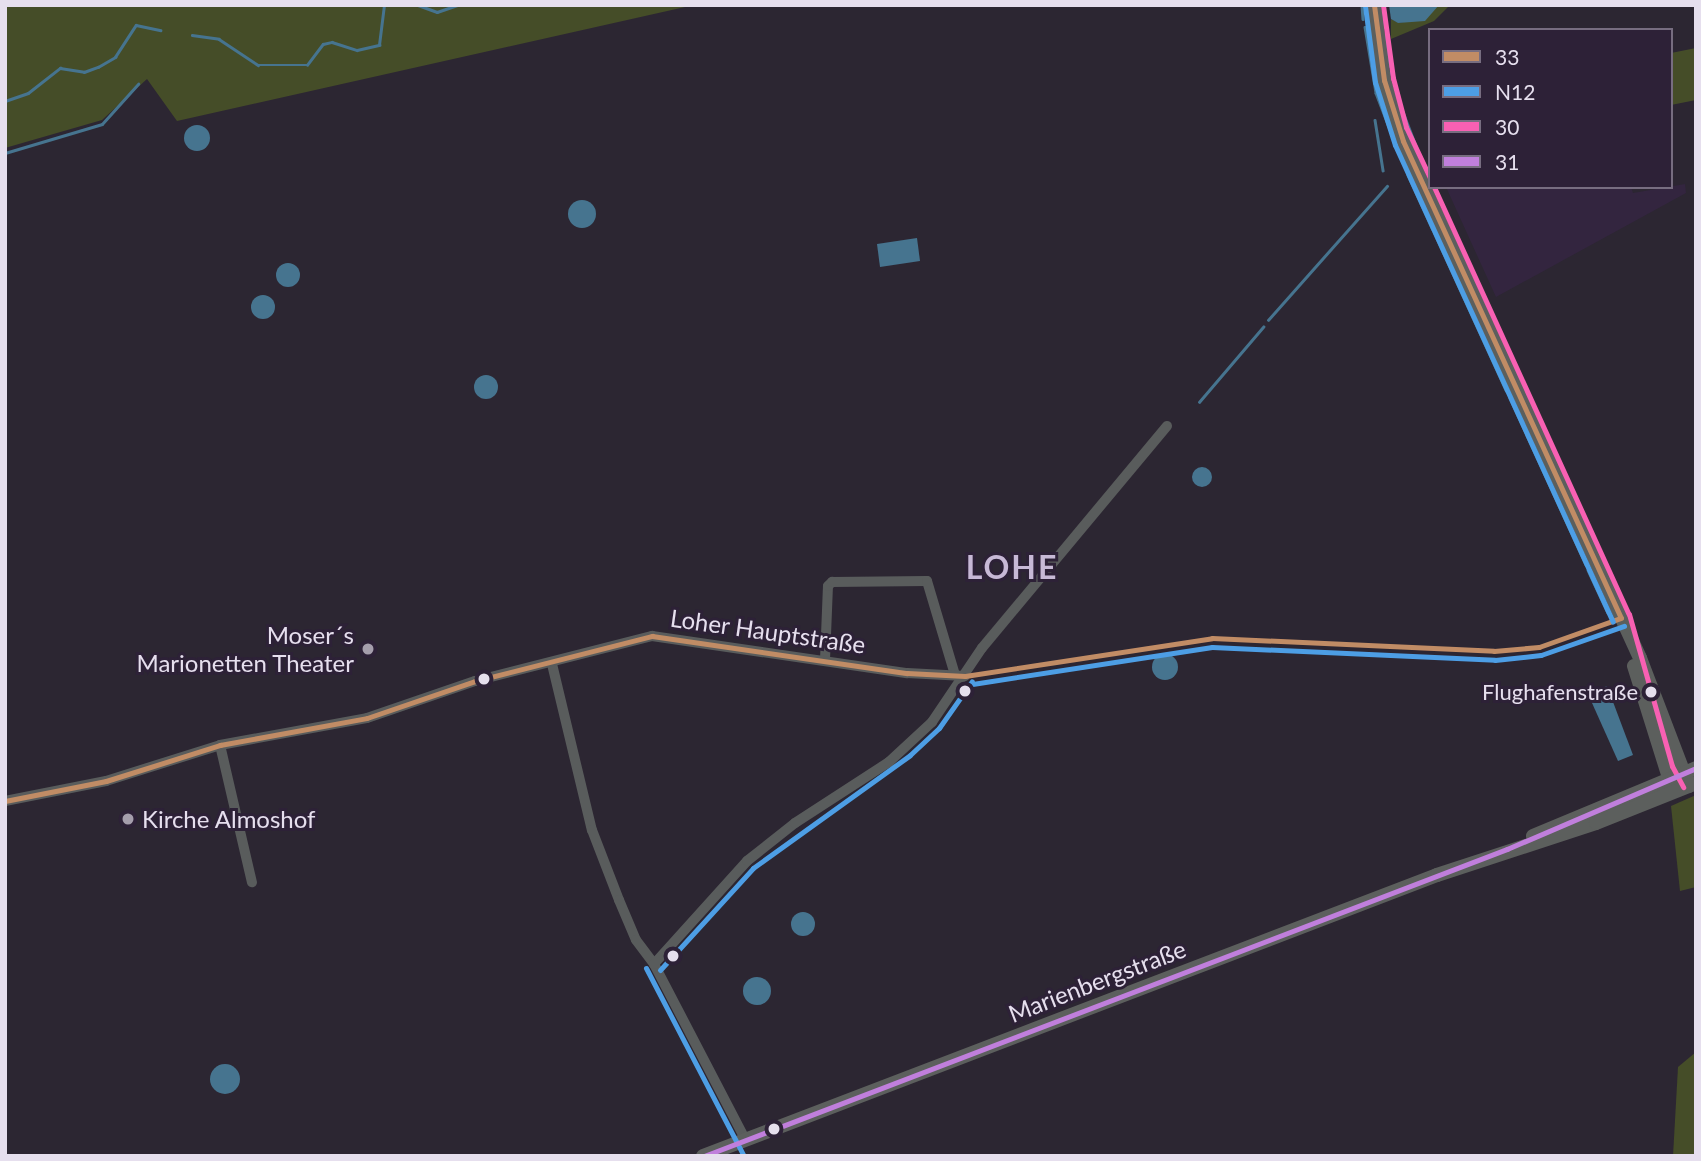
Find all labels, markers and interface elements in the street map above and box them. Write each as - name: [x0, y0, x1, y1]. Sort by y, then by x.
- legend: [1428, 28, 1673, 189]
- text: 33: [1495, 44, 1519, 69]
- text: N12: [1495, 79, 1535, 104]
- text: 30: [1495, 114, 1519, 139]
- text: 31: [1495, 149, 1519, 174]
- district label: LOHE: [966, 548, 1058, 586]
- street label: Loher Hauptstraße: [668, 603, 868, 659]
- place label: Moser´s Marionetten Theater: [136, 621, 354, 677]
- marker: Moser´s Marionetten Theater: [360, 641, 376, 657]
- unlabelled marker: [477, 672, 491, 686]
- place label: Flughafenstraße: [1482, 679, 1638, 705]
- unlabelled marker: [958, 684, 972, 698]
- marker: Flughafenstraße: [1644, 685, 1658, 699]
- place label: Kirche Almoshof: [142, 805, 316, 833]
- marker: Kirche Almoshof: [120, 811, 136, 827]
- street label: Marienbergstraße: [1004, 934, 1190, 1028]
- unlabelled marker: [666, 949, 680, 963]
- unlabelled marker: [767, 1122, 781, 1136]

